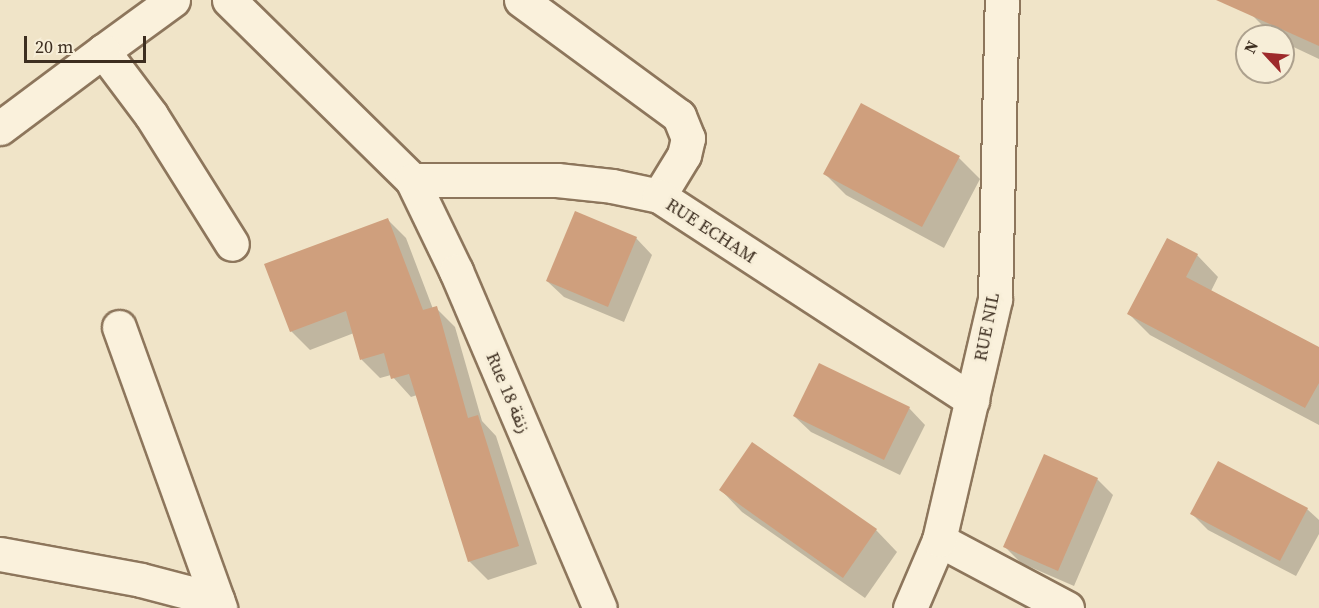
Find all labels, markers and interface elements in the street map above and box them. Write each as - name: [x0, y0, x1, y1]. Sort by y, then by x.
- scale bar: [27, 24, 148, 62]
- north arrow: [1235, 24, 1295, 84]
- text: 20 m: [35, 34, 73, 59]
- text: N: [1238, 37, 1263, 57]
- street label: RUE ECHAM: [662, 194, 760, 268]
- street label: RUE NIL: [970, 291, 1004, 363]
- street label: Rue 18 زنقة: [481, 349, 535, 437]

